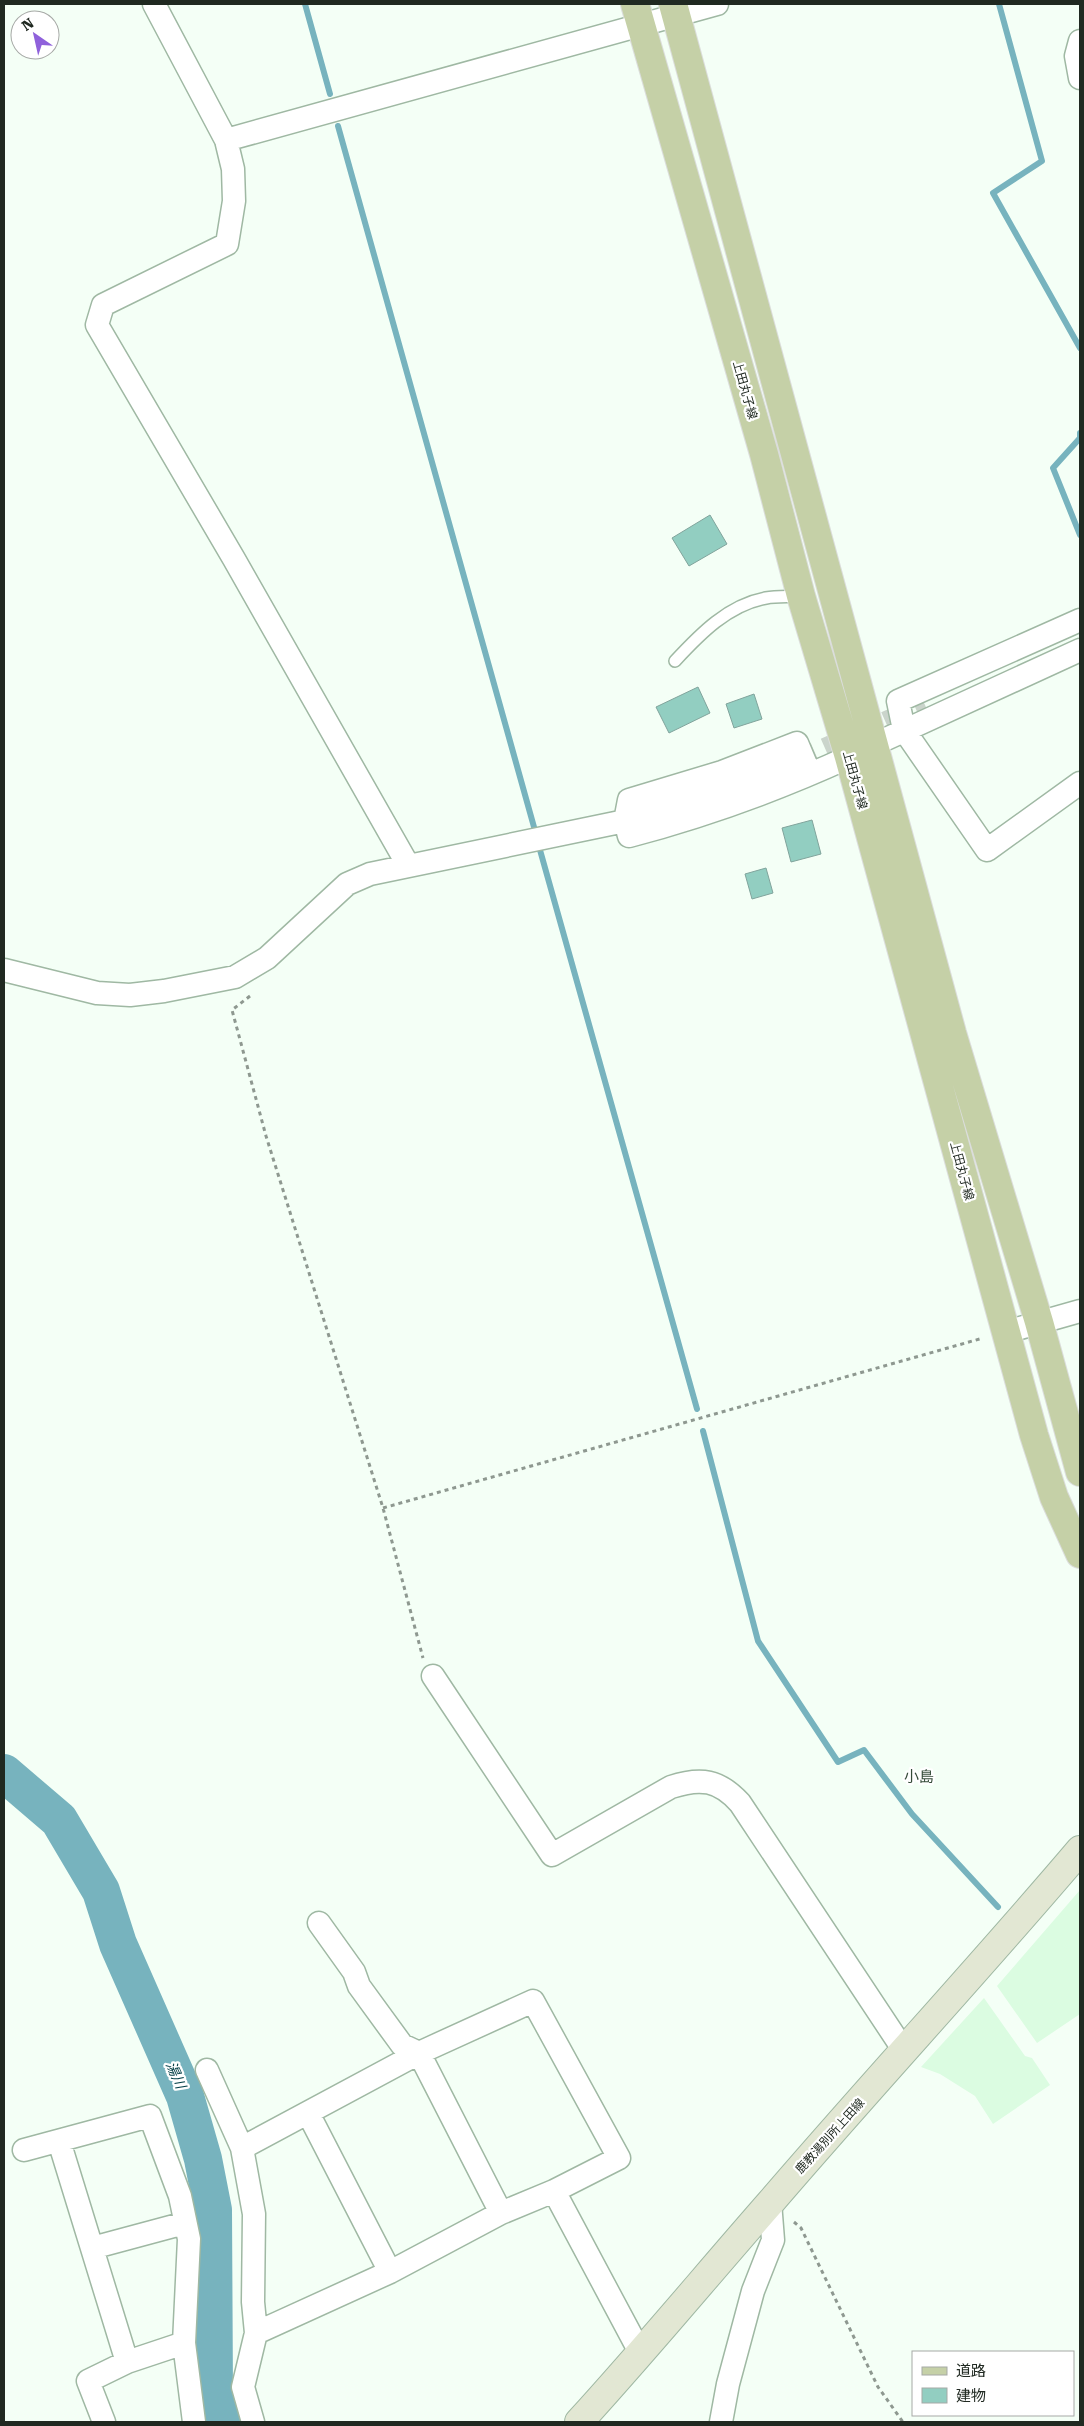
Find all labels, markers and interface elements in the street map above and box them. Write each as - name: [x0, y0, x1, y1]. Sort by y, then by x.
- north arrow: [10, 10, 60, 60]
- text: N: [19, 14, 37, 34]
- street label: 上田丸子線: [730, 359, 760, 421]
- street label: 上田丸子線: [840, 749, 870, 811]
- street label: 上田丸子線: [947, 1140, 977, 1202]
- district label: 小島: [904, 1768, 934, 1786]
- water label: 湯川: [163, 2059, 190, 2093]
- street label: 鹿教湯別所上田線: [793, 2096, 867, 2176]
- legend: [912, 2351, 1074, 2416]
- text: 道路: [956, 2362, 986, 2380]
- text: 建物: [956, 2387, 986, 2405]

